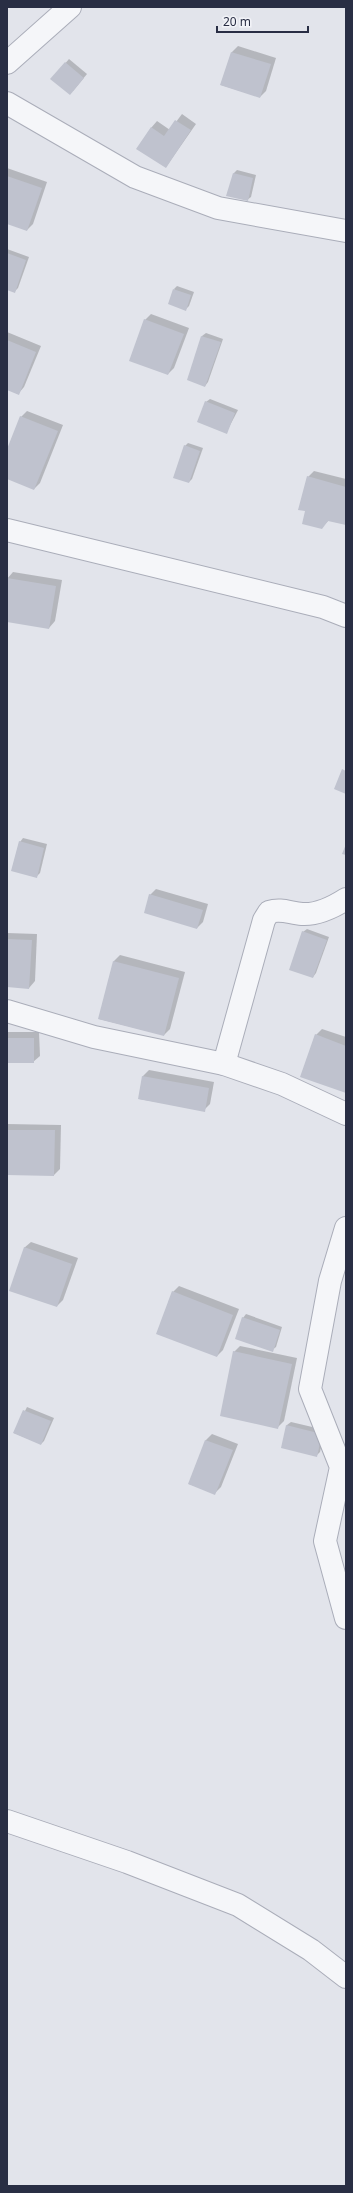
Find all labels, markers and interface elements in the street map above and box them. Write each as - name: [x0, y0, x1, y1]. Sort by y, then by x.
- scale bar: [217, 8, 308, 34]
- text: 20 m: [223, 13, 251, 30]

